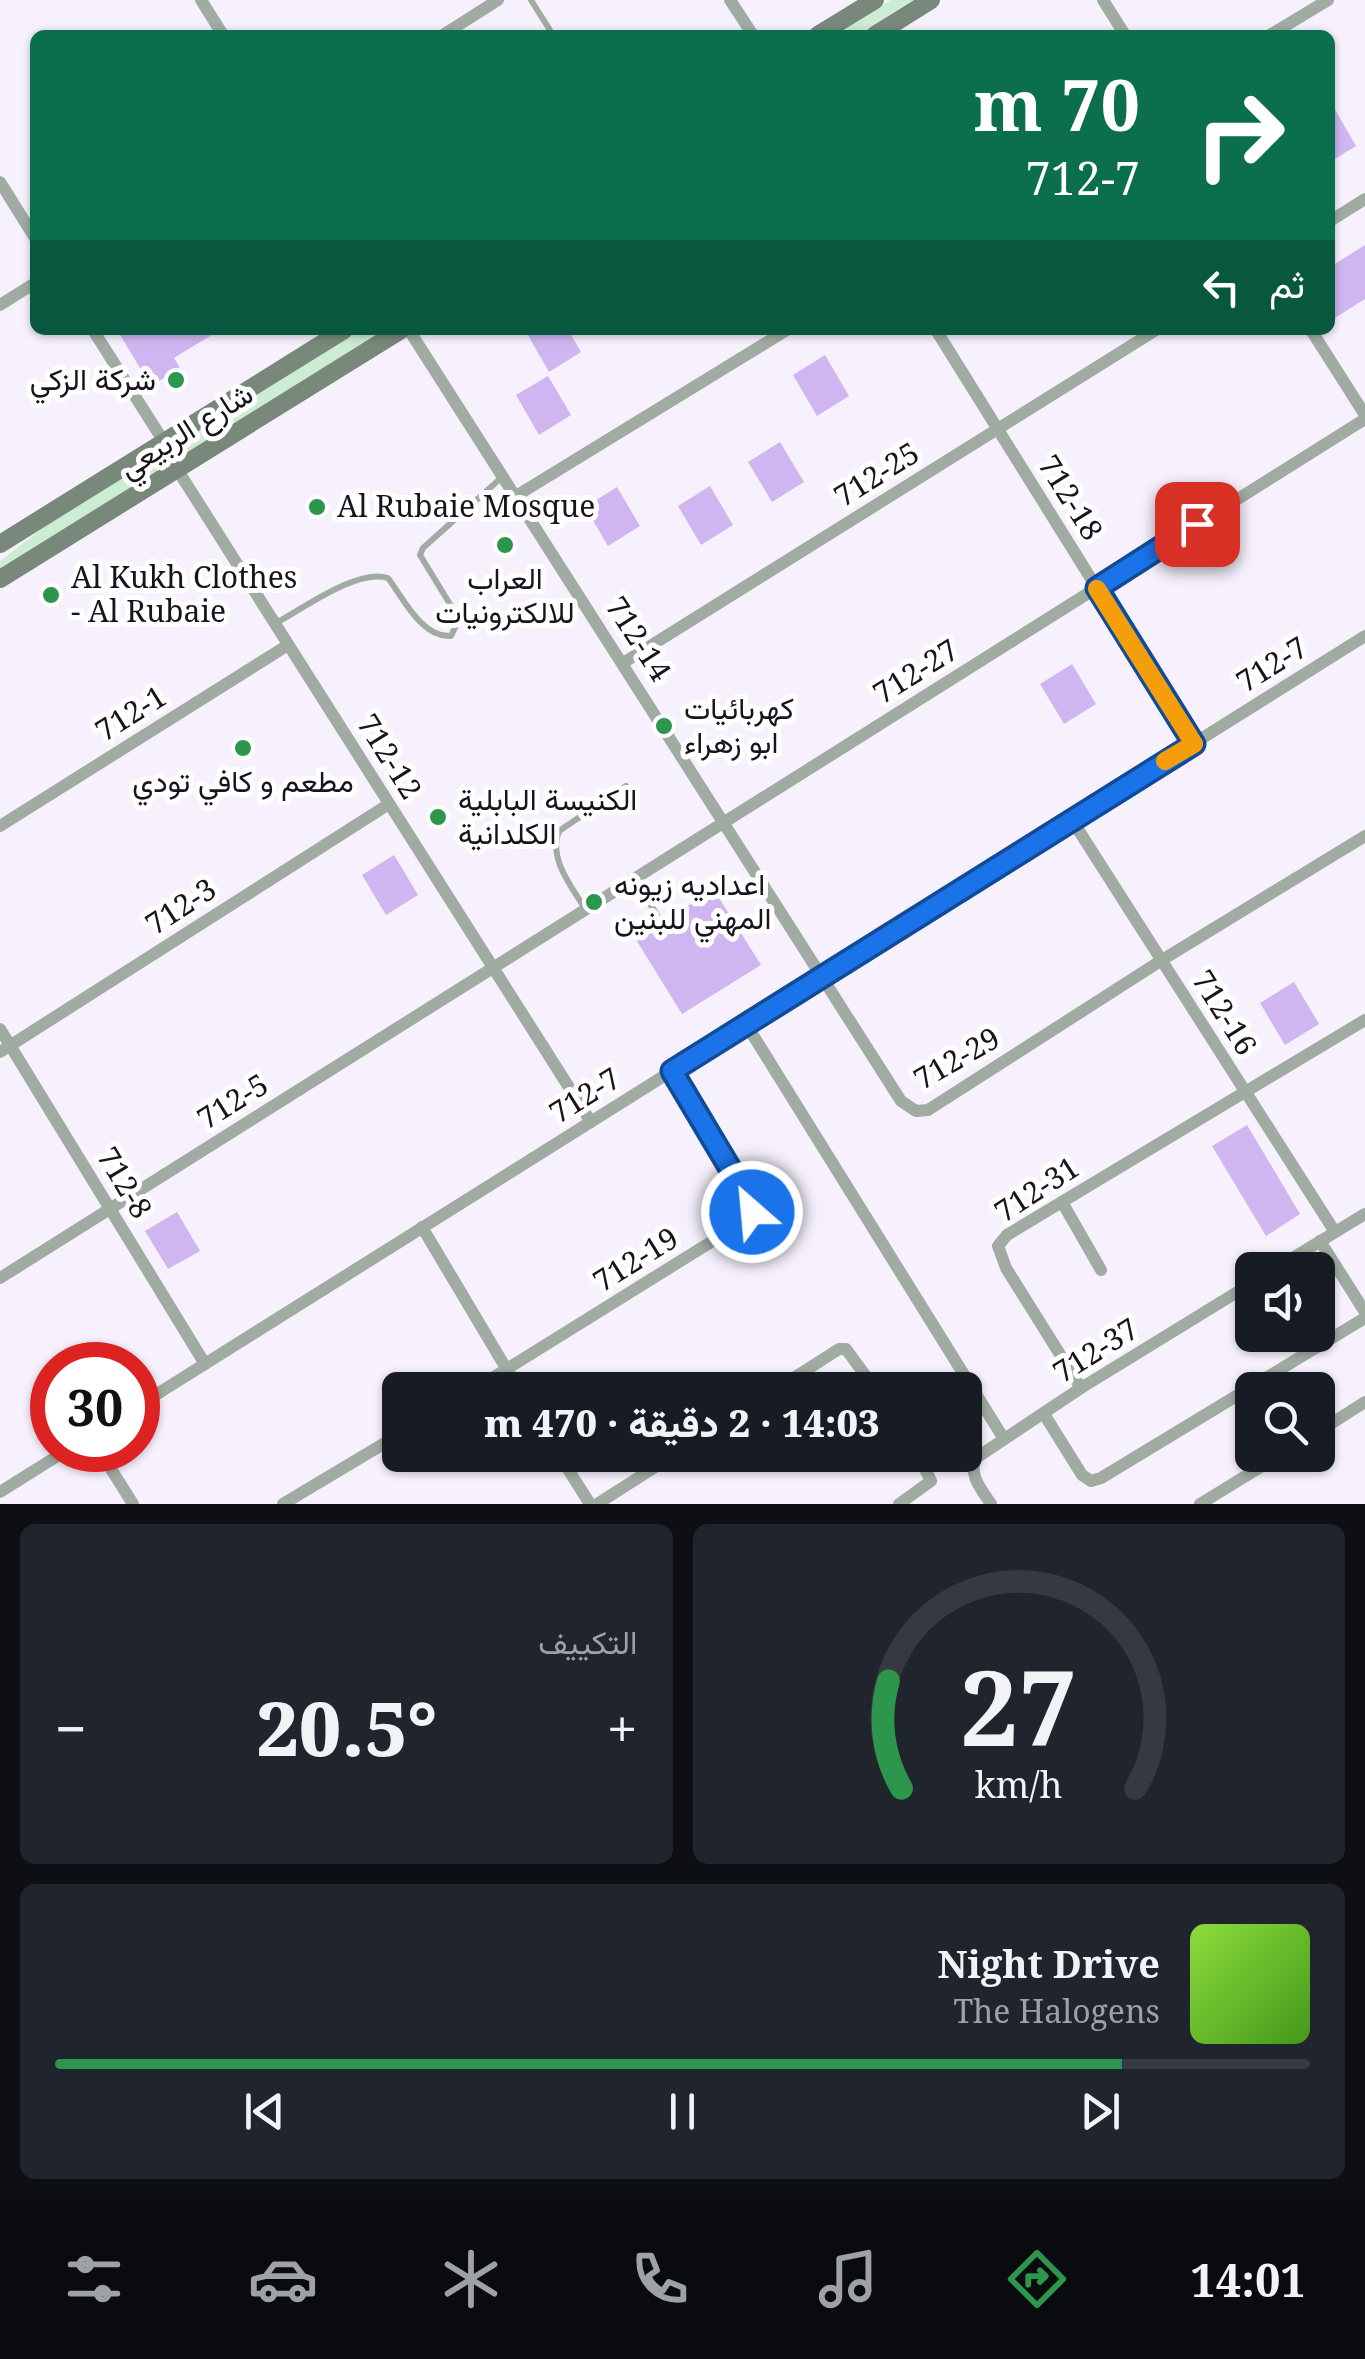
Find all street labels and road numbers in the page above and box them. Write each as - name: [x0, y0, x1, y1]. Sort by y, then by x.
- street label: شارع الربيعي: [110, 372, 263, 491]
- street label: 712-25: [826, 432, 927, 516]
- street label: 712-18: [1029, 447, 1113, 548]
- street label: 712-14: [597, 588, 682, 689]
- street label: 712-7: [1228, 626, 1314, 701]
- street label: 712-27: [865, 629, 966, 713]
- street label: 712-1: [87, 675, 173, 750]
- street label: 712-12: [348, 706, 432, 807]
- street label: 712-3: [137, 868, 223, 944]
- street label: 712-16: [1183, 962, 1267, 1063]
- street label: 712-29: [906, 1017, 1007, 1099]
- street label: 712-7: [541, 1057, 627, 1132]
- street label: 712-5: [189, 1063, 275, 1138]
- street label: 712-8: [88, 1139, 163, 1226]
- street label: 712-31: [986, 1146, 1086, 1231]
- street label: 712-19: [585, 1217, 686, 1301]
- street label: 712-37: [1045, 1308, 1146, 1392]

